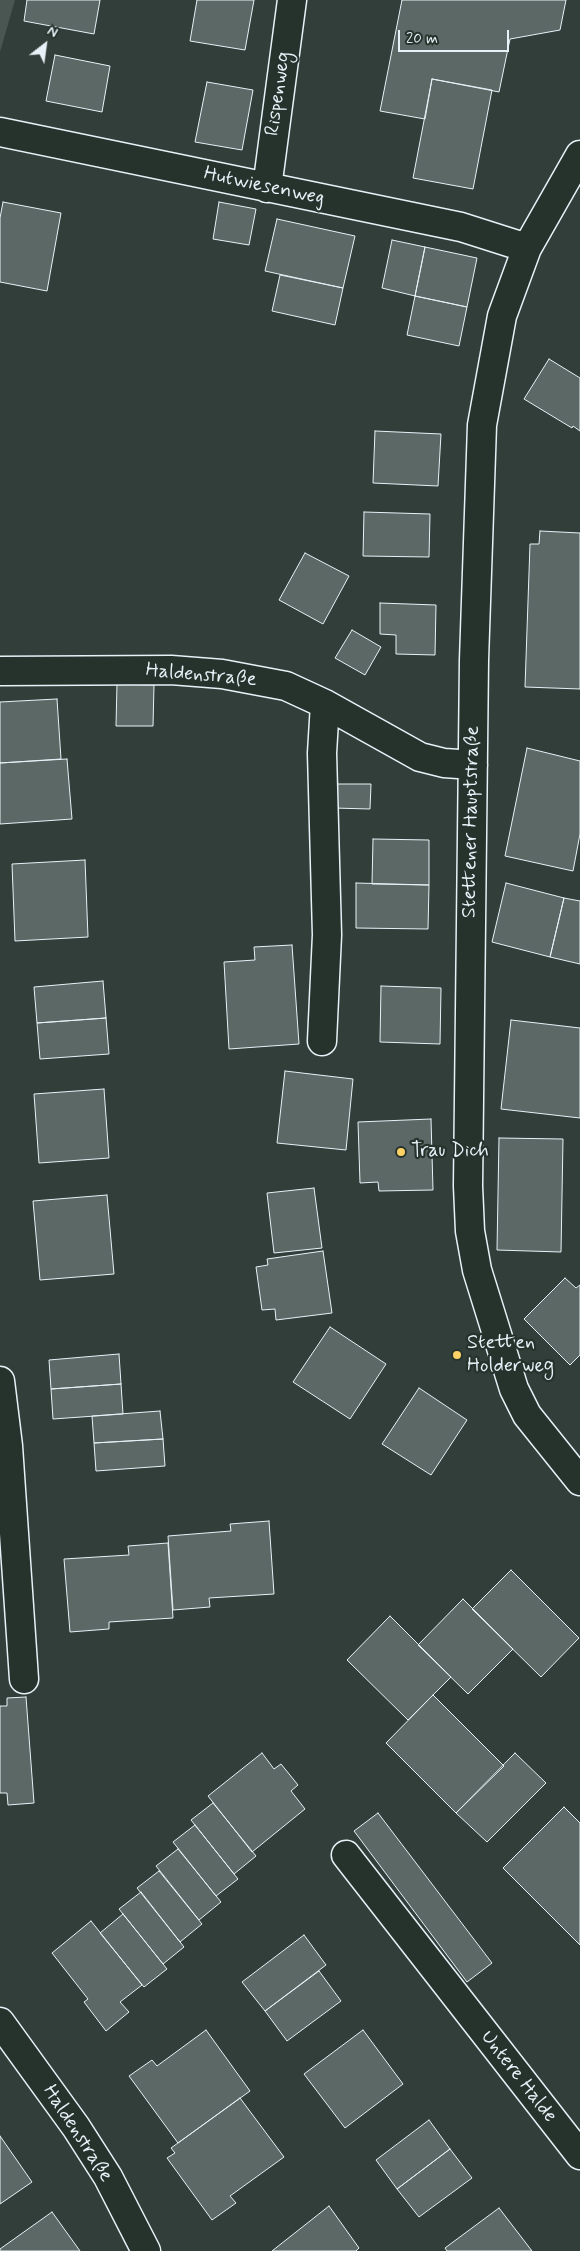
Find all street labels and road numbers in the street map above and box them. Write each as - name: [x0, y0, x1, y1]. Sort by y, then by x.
- street label: Rispenweg: [261, 50, 297, 138]
- street label: Hutwiesenweg: [201, 163, 327, 211]
- street label: Haldenstraße: [145, 659, 257, 693]
- street label: Stettener Hauptstraße: [458, 726, 486, 918]
- street label: Untere Halde: [475, 2026, 561, 2128]
- street label: Haldenstraße: [37, 2081, 117, 2187]

